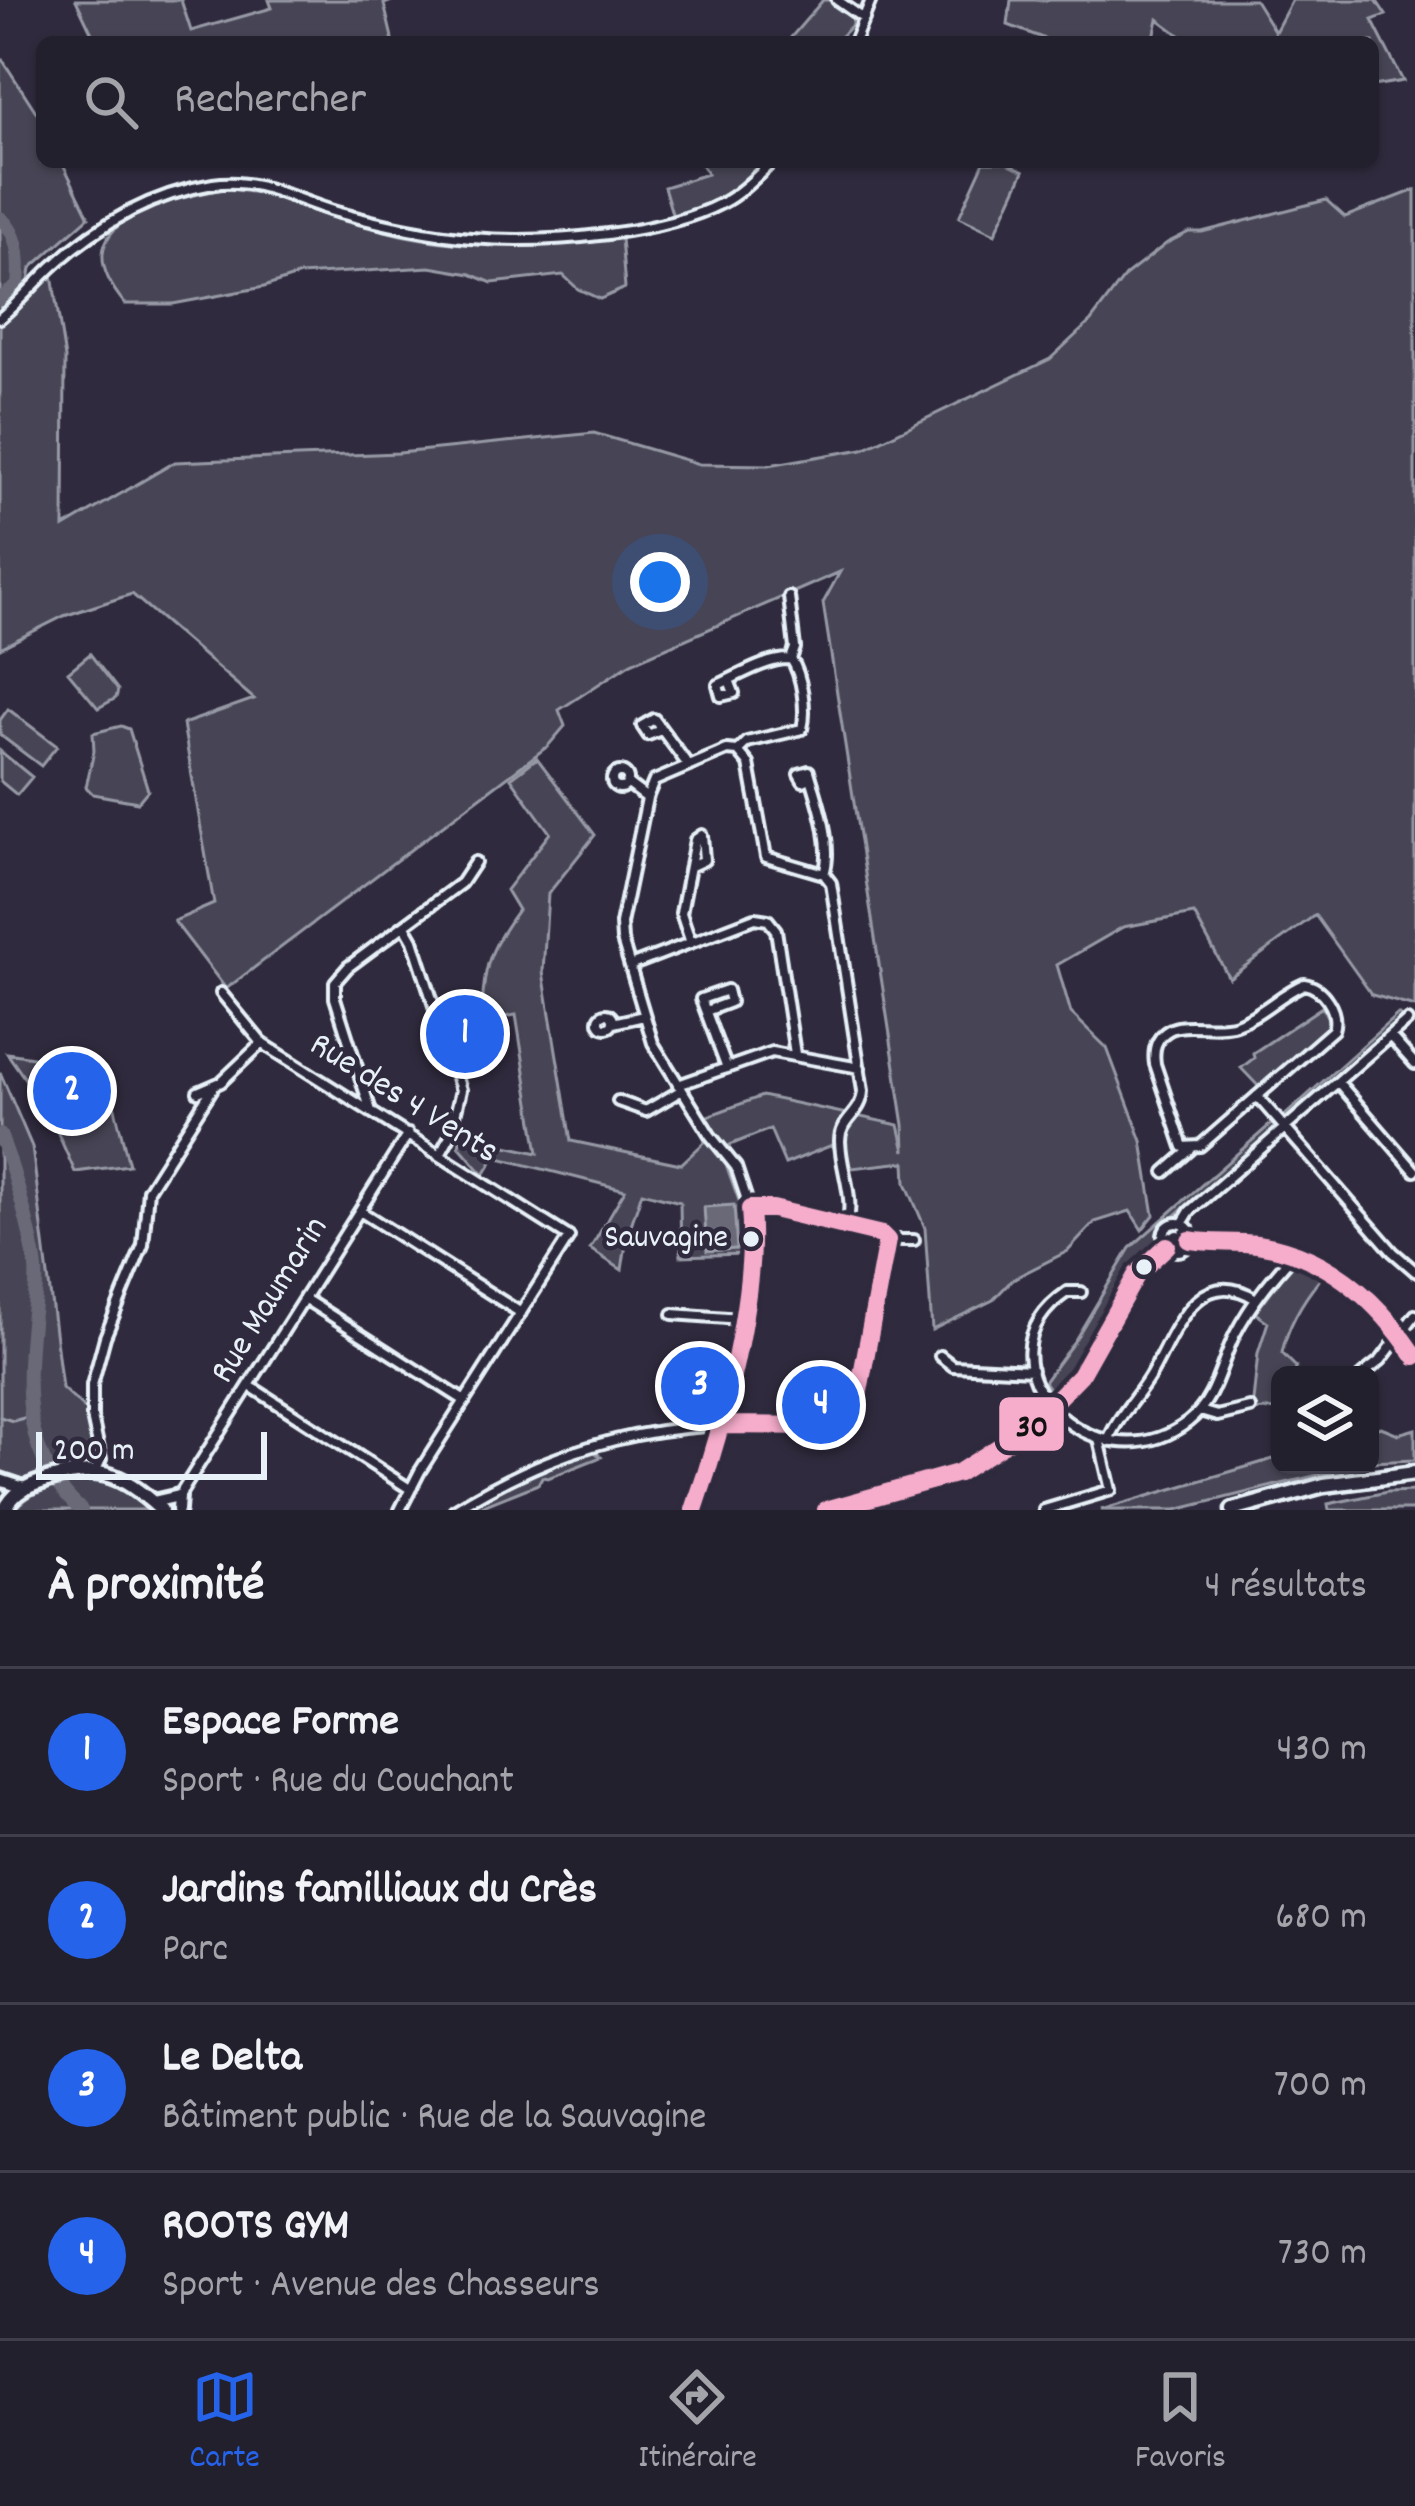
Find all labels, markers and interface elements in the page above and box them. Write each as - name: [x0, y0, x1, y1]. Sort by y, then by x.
- search box: [36, 36, 1379, 168]
- icon: search: [78, 69, 144, 135]
- text: Rechercher: [174, 70, 366, 134]
- your location: [630, 552, 690, 612]
- pin: 1: [426, 989, 504, 1079]
- street label: Rue des 4 Vents: [298, 1021, 508, 1179]
- pin: 2: [33, 1046, 111, 1136]
- street label: Rue Maumarin: [199, 1207, 343, 1395]
- place label: Sauvagine: [604, 1216, 728, 1263]
- marker: Sauvagine: [740, 1228, 762, 1250]
- unlabelled marker: [1133, 1256, 1155, 1278]
- pin: 3: [661, 1341, 739, 1431]
- pin: 4: [782, 1360, 860, 1450]
- map controls: [1271, 1366, 1379, 1474]
- button: layers: [1271, 1366, 1379, 1474]
- line badge: 30: [997, 1395, 1066, 1453]
- text: 30: [1016, 1406, 1048, 1453]
- scale bar: [36, 1426, 267, 1479]
- text: 200 m: [54, 1429, 135, 1476]
- text: À proximité: [48, 1552, 265, 1624]
- text: 4 résultats: [1205, 1561, 1367, 1616]
- text: Espace Forme: [162, 1692, 399, 1756]
- text: 1: [83, 1724, 91, 1779]
- text: 430 m: [1277, 1724, 1367, 1779]
- text: Sport · Rue du Couchant: [162, 1756, 514, 1811]
- text: Jardins familliaux du Crès: [162, 1860, 597, 1924]
- text: 2: [78, 1892, 96, 1947]
- text: 680 m: [1275, 1892, 1367, 1947]
- text: Parc: [162, 1924, 228, 1979]
- text: Le Delta: [162, 2028, 302, 2092]
- text: 3: [78, 2060, 96, 2115]
- text: 700 m: [1274, 2060, 1367, 2115]
- text: Bâtiment public · Rue de la Sauvagine: [162, 2092, 706, 2147]
- text: ROOTS GYM: [162, 2196, 349, 2260]
- text: 4: [79, 2228, 95, 2283]
- text: 730 m: [1278, 2228, 1367, 2283]
- text: Sport · Avenue des Chasseurs: [162, 2260, 600, 2315]
- tab: Carte: [189, 2364, 260, 2483]
- tab: Itinéraire: [638, 2364, 757, 2483]
- tab: Favoris: [1135, 2364, 1226, 2483]

